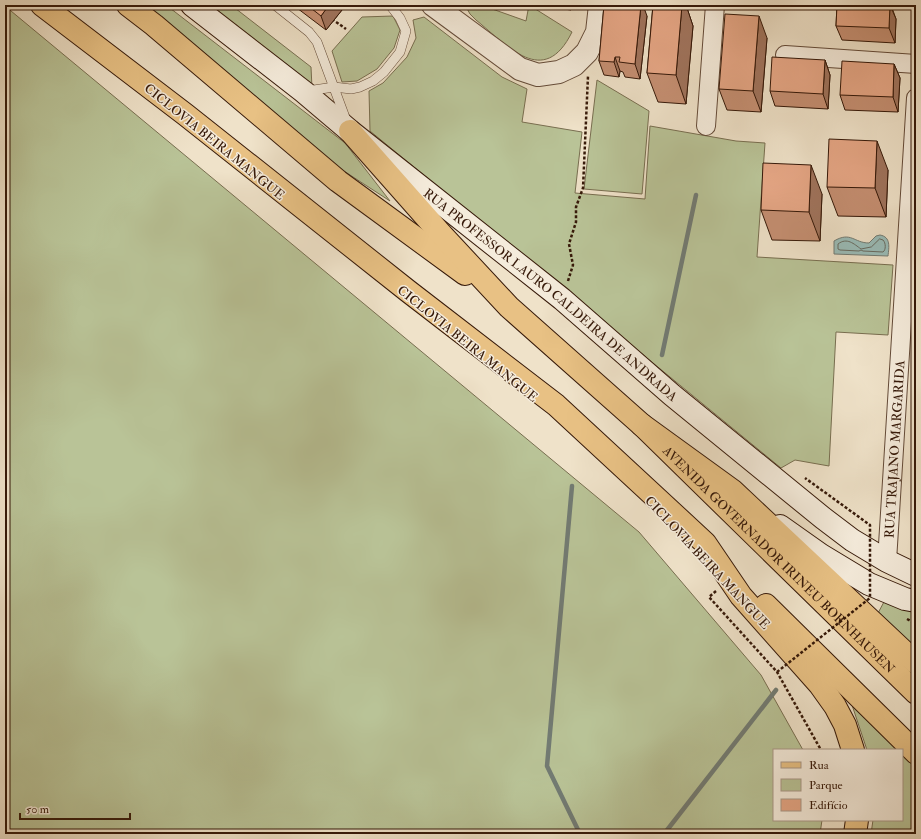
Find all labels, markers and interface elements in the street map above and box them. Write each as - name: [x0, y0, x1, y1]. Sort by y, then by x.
- street label: CICLOVIA BEIRA MANGUE: [141, 80, 288, 203]
- street label: RUA PROFESSOR LAURO CALDEIRA DE ANDRADA: [420, 185, 681, 405]
- street label: CICLOVIA BEIRA MANGUE: [394, 282, 541, 405]
- street label: RUA TRAJANO MARGARIDA: [881, 359, 909, 539]
- street label: AVENIDA GOVERNADOR IRINEU BORNHAUSEN: [658, 442, 898, 677]
- street label: CICLOVIA BEIRA MANGUE: [641, 493, 773, 633]
- legend: [773, 749, 903, 821]
- text: Rua: [809, 758, 830, 773]
- text: Parque: [809, 778, 843, 793]
- scale bar: [20, 795, 130, 821]
- text: Edifício: [809, 798, 848, 813]
- text: 50 m: [26, 802, 50, 817]

